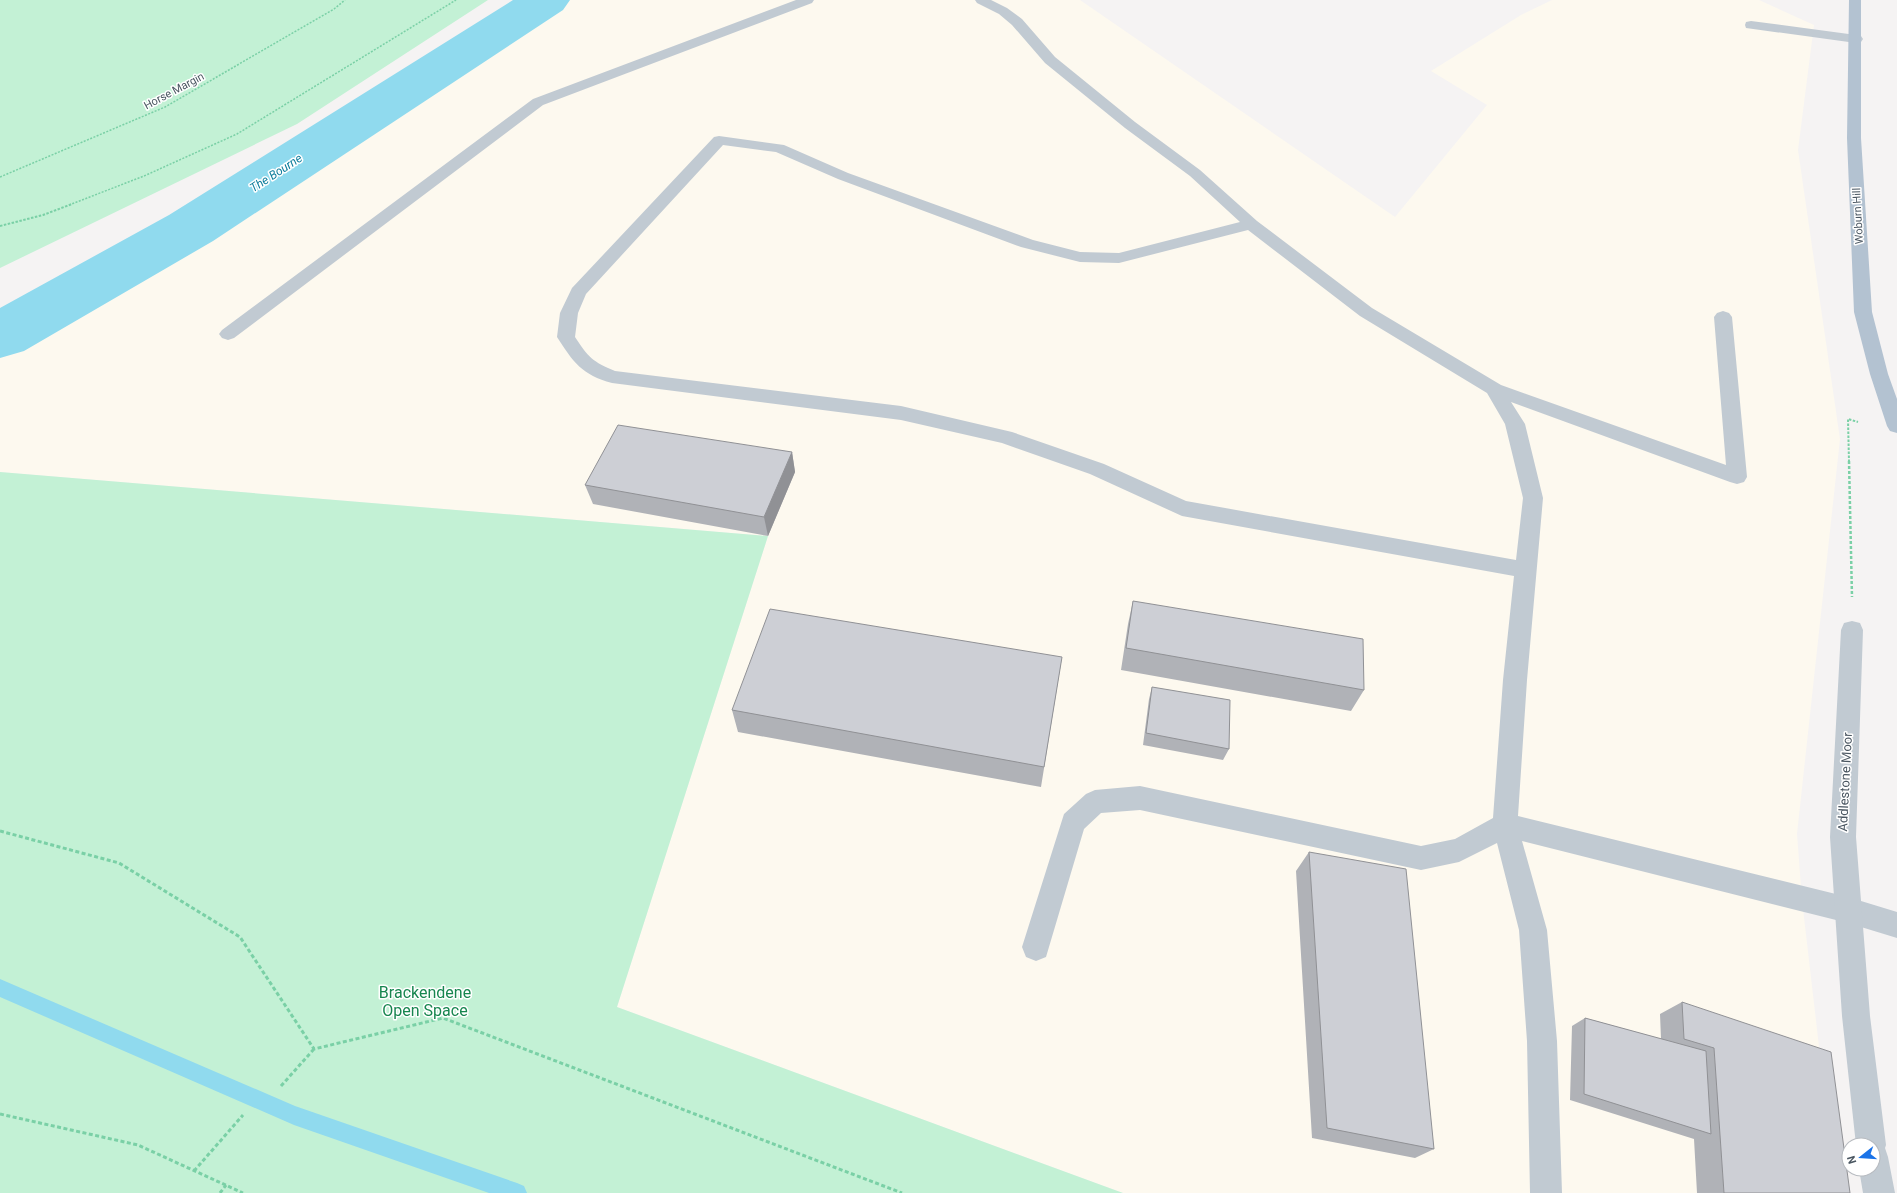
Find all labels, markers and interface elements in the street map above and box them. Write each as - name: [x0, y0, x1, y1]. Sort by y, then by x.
- street label: Horse Margin: [142, 70, 206, 112]
- water label: The Bourne: [247, 151, 305, 195]
- street label: Woburn Hill: [1850, 187, 1866, 245]
- street label: Addlestone Moor: [1835, 731, 1855, 832]
- park label: Brackendene Open Space: [379, 983, 471, 1020]
- north arrow: [1841, 1137, 1881, 1177]
- text: N: [1844, 1154, 1859, 1165]

